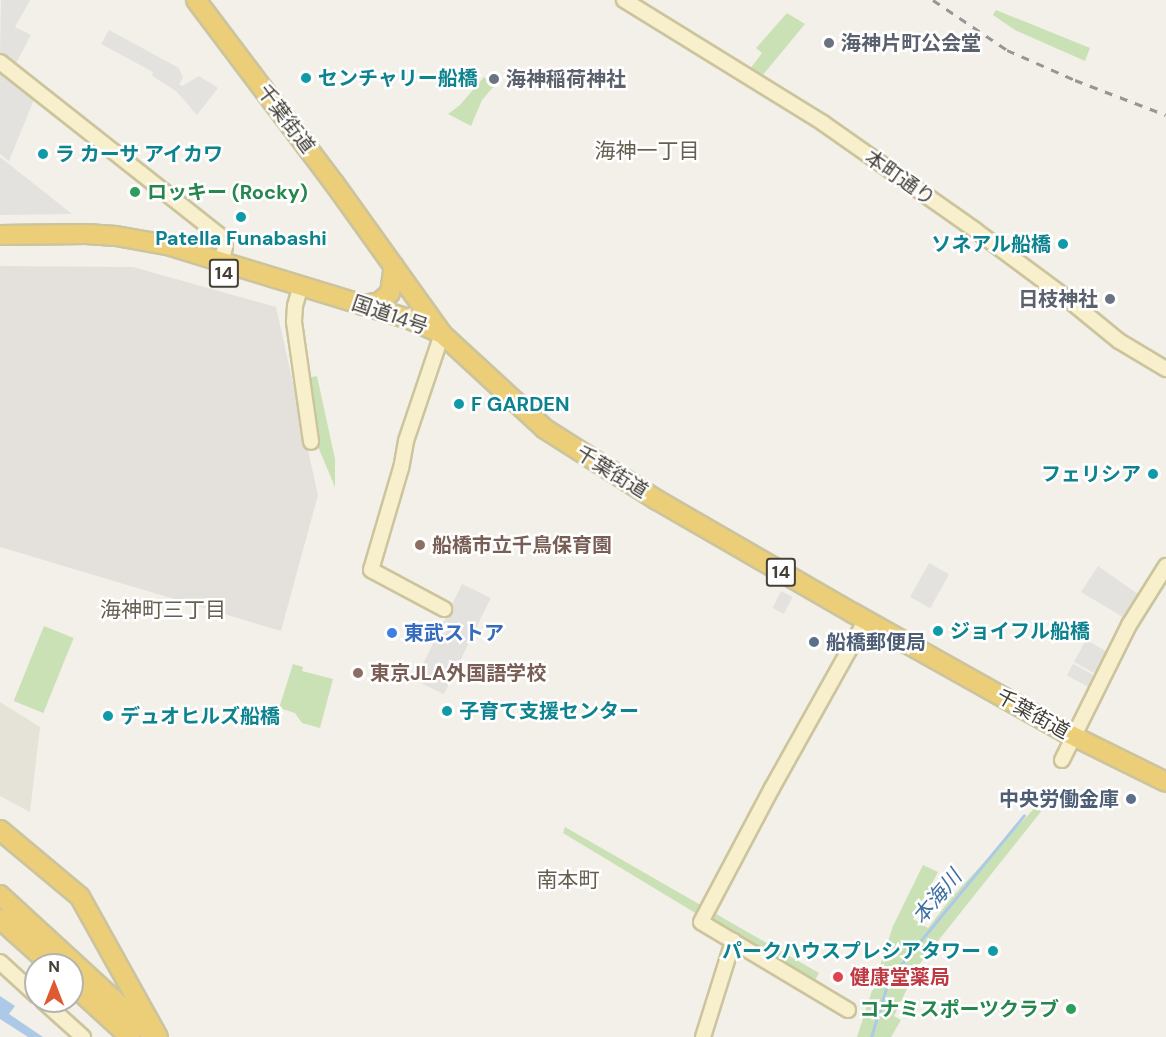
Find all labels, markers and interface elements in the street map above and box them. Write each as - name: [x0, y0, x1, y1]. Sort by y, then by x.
- place label: 海神片町公会堂: [841, 31, 981, 55]
- marker: 海神片町公会堂: [822, 36, 836, 50]
- place label: センチャリー船橋: [318, 66, 478, 90]
- place label: 海神稲荷神社: [506, 67, 626, 91]
- marker: センチャリー船橋: [299, 71, 313, 85]
- marker: 海神稲荷神社: [487, 72, 501, 86]
- street label: 千葉街道: [252, 80, 320, 158]
- district label: 海神一丁目: [595, 138, 699, 164]
- place label: ラ カーサ アイカワ: [55, 142, 224, 166]
- street label: 本町通り: [860, 145, 940, 211]
- marker: ラ カーサ アイカワ: [36, 147, 50, 161]
- place label: ロッキー (Rocky): [147, 180, 308, 204]
- marker: ロッキー (Rocky): [128, 185, 142, 199]
- marker: Patella Funabashi: [234, 210, 248, 224]
- place label: Patella Funabashi: [155, 226, 327, 250]
- place label: ソネアル船橋: [931, 232, 1051, 256]
- marker: ソネアル船橋: [1056, 237, 1070, 251]
- road number: 14: [208, 258, 240, 288]
- place label: 日枝神社: [1018, 287, 1098, 311]
- street label: 国道14号: [349, 291, 431, 339]
- marker: 日枝神社: [1103, 292, 1117, 306]
- place label: F GARDEN: [471, 392, 570, 416]
- marker: F GARDEN: [452, 397, 466, 411]
- street label: 千葉街道: [572, 441, 652, 503]
- place label: フェリシア: [1041, 462, 1141, 486]
- marker: フェリシア: [1146, 467, 1160, 481]
- place label: 船橋市立千鳥保育園: [432, 533, 612, 557]
- marker: 船橋市立千鳥保育園: [413, 538, 427, 552]
- road number: 14: [764, 557, 798, 587]
- district label: 海神町三丁目: [100, 597, 226, 623]
- place label: ジョイフル船橋: [950, 619, 1090, 643]
- place label: 東武ストア: [404, 621, 504, 645]
- marker: ジョイフル船橋: [931, 624, 945, 638]
- marker: 東武ストア: [385, 626, 399, 640]
- place label: 船橋郵便局: [826, 630, 926, 654]
- marker: 船橋郵便局: [807, 635, 821, 649]
- place label: 東京JLA外国語学校: [370, 661, 546, 685]
- marker: 東京JLA外国語学校: [351, 666, 365, 680]
- street label: 千葉街道: [992, 684, 1074, 744]
- place label: 子育て支援センター: [459, 699, 639, 723]
- place label: デュオヒルズ船橋: [120, 704, 280, 728]
- marker: 子育て支援センター: [440, 704, 454, 718]
- marker: デュオヒルズ船橋: [101, 709, 115, 723]
- place label: 中央労働金庫: [999, 787, 1119, 811]
- marker: 中央労働金庫: [1124, 792, 1138, 806]
- water label: 本海川: [907, 865, 967, 929]
- district label: 南本町: [537, 867, 599, 893]
- place label: パークハウスプレシアタワー: [721, 939, 981, 963]
- marker: パークハウスプレシアタワー: [986, 944, 1000, 958]
- north arrow: [24, 953, 84, 1013]
- text: N: [48, 956, 60, 977]
- place label: 健康堂薬局: [850, 965, 950, 989]
- marker: 健康堂薬局: [831, 970, 845, 984]
- place label: コナミスポーツクラブ: [859, 997, 1059, 1021]
- marker: コナミスポーツクラブ: [1064, 1002, 1078, 1016]

